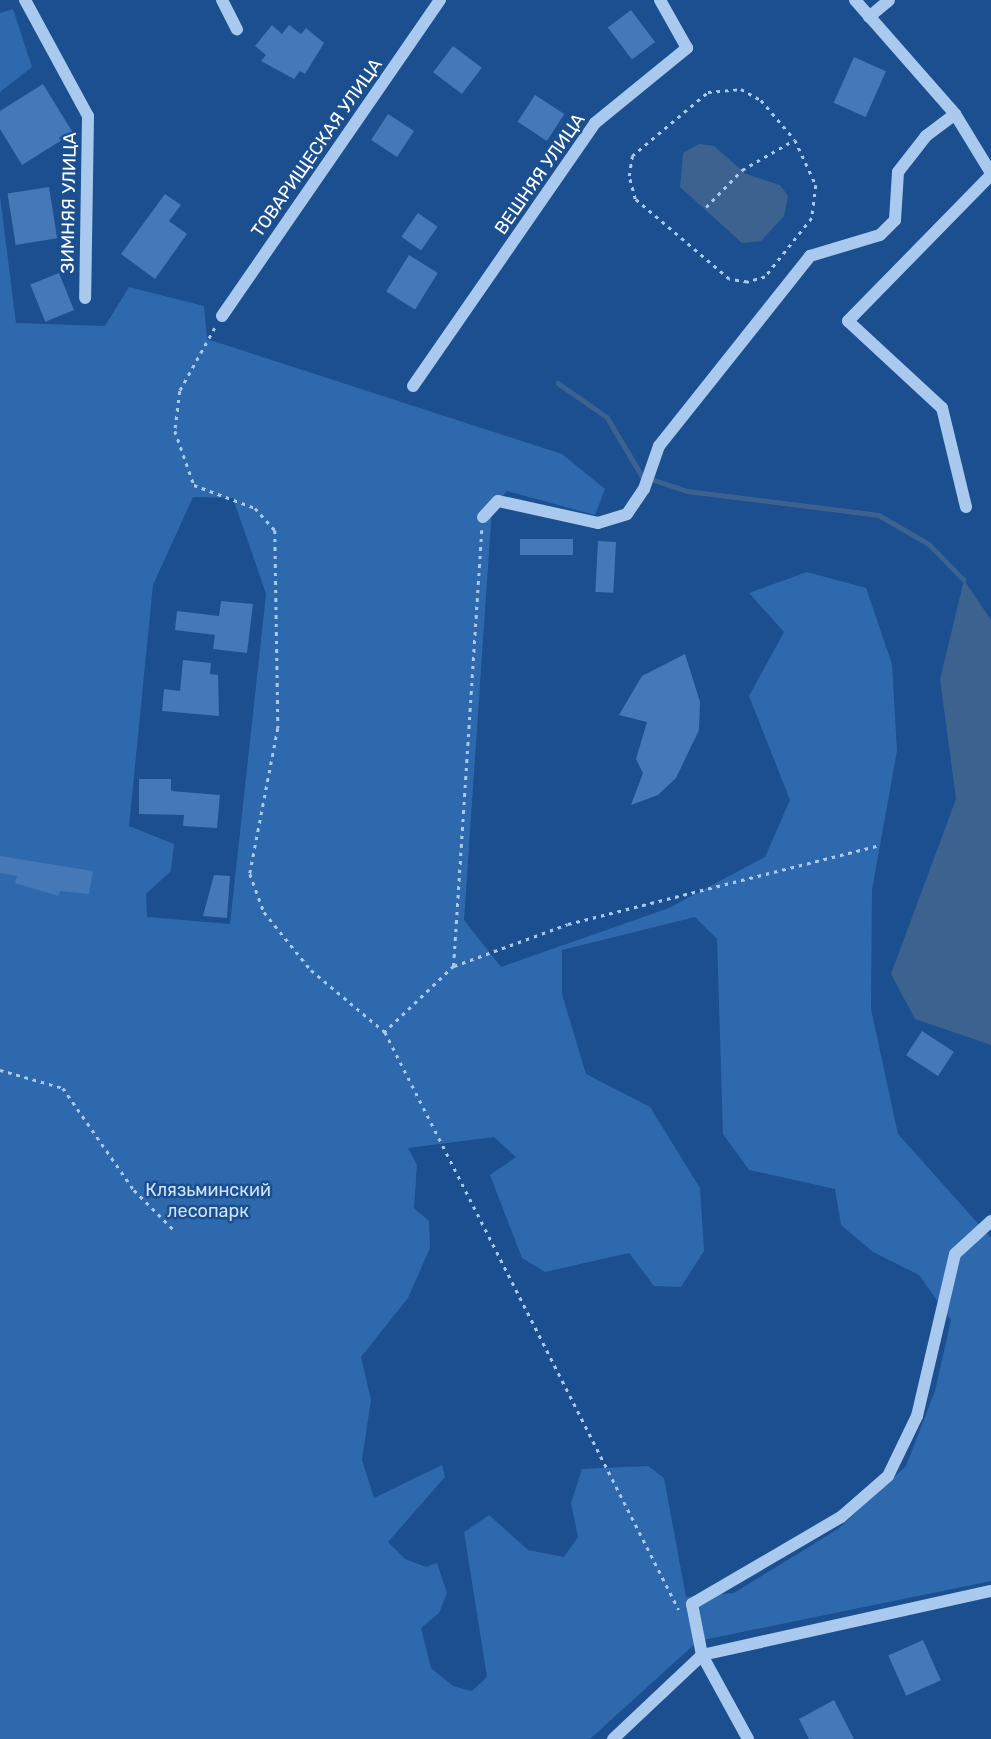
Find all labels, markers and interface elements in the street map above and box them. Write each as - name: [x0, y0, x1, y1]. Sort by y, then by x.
- street label: ТОВАРИЩЕСКАЯ УЛИЦА: [247, 54, 387, 242]
- street label: ВЕШНЯЯ УЛИЦА: [490, 109, 590, 239]
- street label: ЗИМНЯЯ УЛИЦА: [57, 132, 81, 274]
- park label: Клязьминский лесопарк: [145, 1180, 271, 1222]

